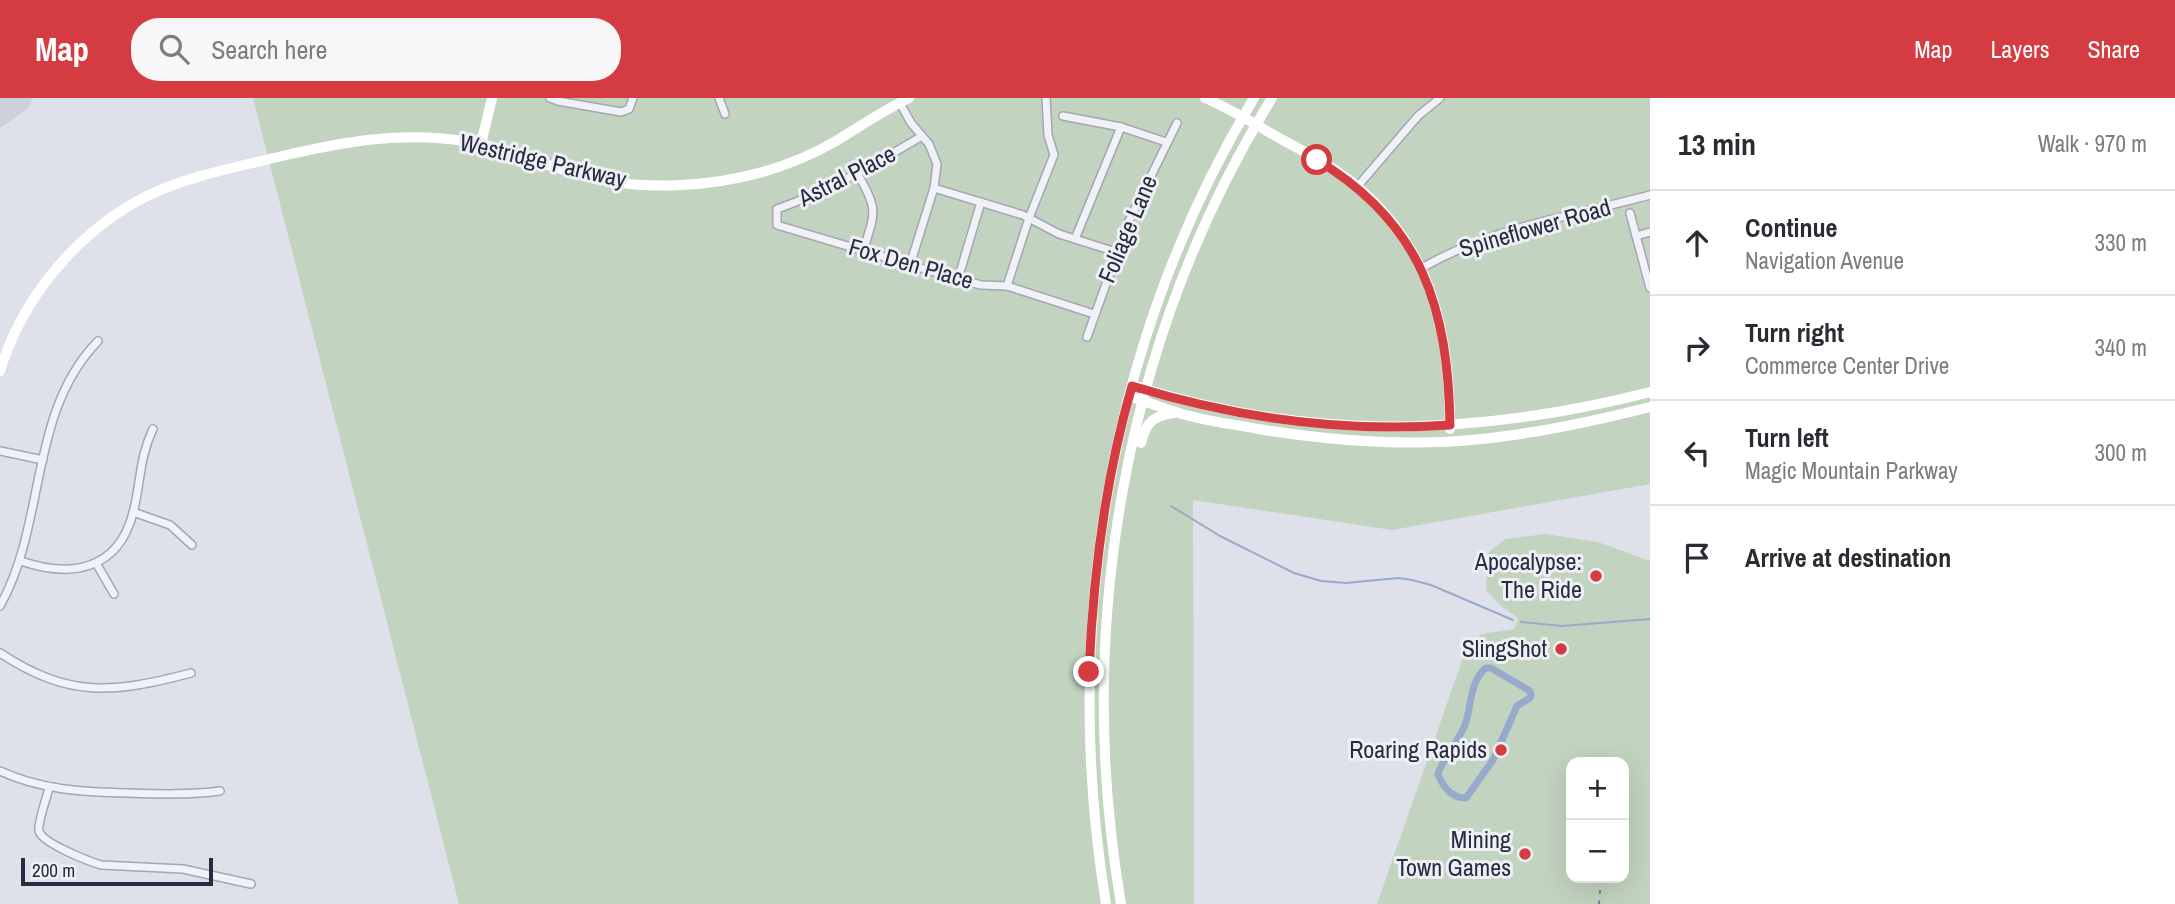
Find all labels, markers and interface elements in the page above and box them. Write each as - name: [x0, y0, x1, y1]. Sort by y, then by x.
- search box: [131, 18, 621, 81]
- text: Map: [35, 27, 89, 71]
- icon: search: [155, 30, 193, 68]
- text: Search here: [211, 32, 327, 67]
- text: Map: [1914, 33, 1952, 65]
- text: Layers: [1990, 33, 2049, 65]
- text: Share: [2087, 33, 2140, 65]
- text: 13 min: [1678, 124, 1756, 164]
- street label: Westridge Parkway: [457, 125, 630, 195]
- text: Walk · 970 m: [2038, 128, 2147, 159]
- street label: Astral Place: [792, 137, 901, 214]
- route start: [1301, 144, 1332, 175]
- street label: Foliage Lane: [1090, 170, 1164, 287]
- street label: Spineflower Road: [1455, 190, 1614, 264]
- text: Continue: [1745, 210, 1837, 245]
- icon: ahead: [1678, 224, 1716, 262]
- text: 330 m: [2095, 227, 2147, 258]
- street label: Fox Den Place: [845, 230, 977, 296]
- text: Navigation Avenue: [1745, 245, 1904, 276]
- text: Turn right: [1745, 315, 1844, 350]
- icon: right: [1678, 329, 1716, 367]
- text: 340 m: [2095, 332, 2147, 363]
- text: Commerce Center Drive: [1745, 350, 1949, 381]
- text: Turn left: [1745, 420, 1829, 455]
- icon: left: [1678, 434, 1716, 472]
- text: 300 m: [2095, 437, 2147, 468]
- text: Magic Mountain Parkway: [1745, 455, 1958, 486]
- icon: arrive: [1678, 539, 1716, 577]
- text: Arrive at destination: [1745, 540, 1951, 575]
- place label: Apocalypse: The Ride: [1474, 545, 1582, 605]
- marker: Apocalypse: The Ride: [1588, 568, 1604, 584]
- place label: SlingShot: [1462, 632, 1548, 664]
- marker: SlingShot: [1553, 641, 1569, 657]
- route end: [1073, 656, 1104, 687]
- place label: Roaring Rapids: [1349, 733, 1487, 765]
- marker: Roaring Rapids: [1493, 742, 1509, 758]
- map controls: [1566, 757, 1629, 883]
- button: +: [1566, 757, 1629, 820]
- button: −: [1566, 820, 1629, 883]
- place label: Mining Town Games: [1396, 823, 1511, 883]
- marker: Mining Town Games: [1517, 846, 1533, 862]
- scale bar: [21, 855, 214, 887]
- text: 200 m: [32, 857, 75, 883]

